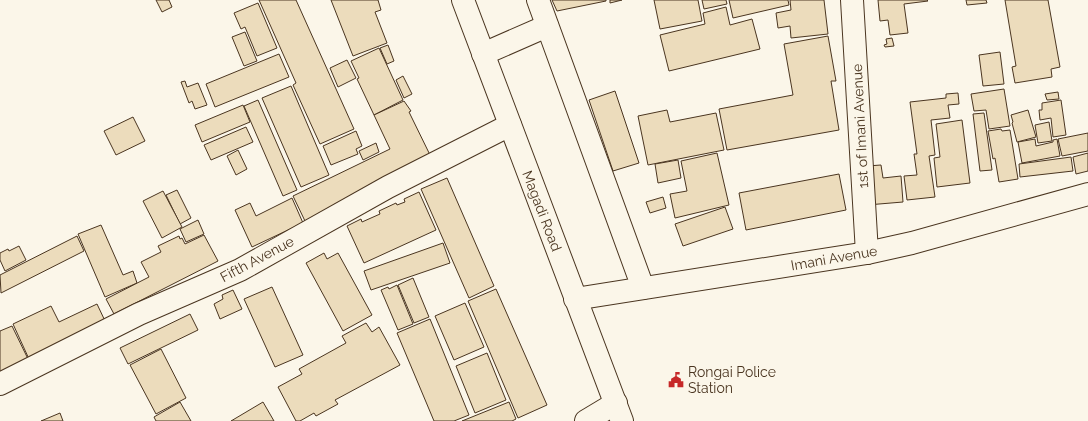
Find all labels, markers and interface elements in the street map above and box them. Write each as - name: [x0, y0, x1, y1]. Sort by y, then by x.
- street label: 1st of Imani Avenue: [849, 63, 871, 189]
- street label: Magadi Road: [519, 168, 565, 254]
- street label: Fifth Avenue: [217, 233, 297, 285]
- street label: Imani Avenue: [790, 243, 878, 273]
- place label: Rongai Police Station: [688, 364, 776, 396]
- public building icon: Rongai Police Station: [667, 371, 685, 389]

